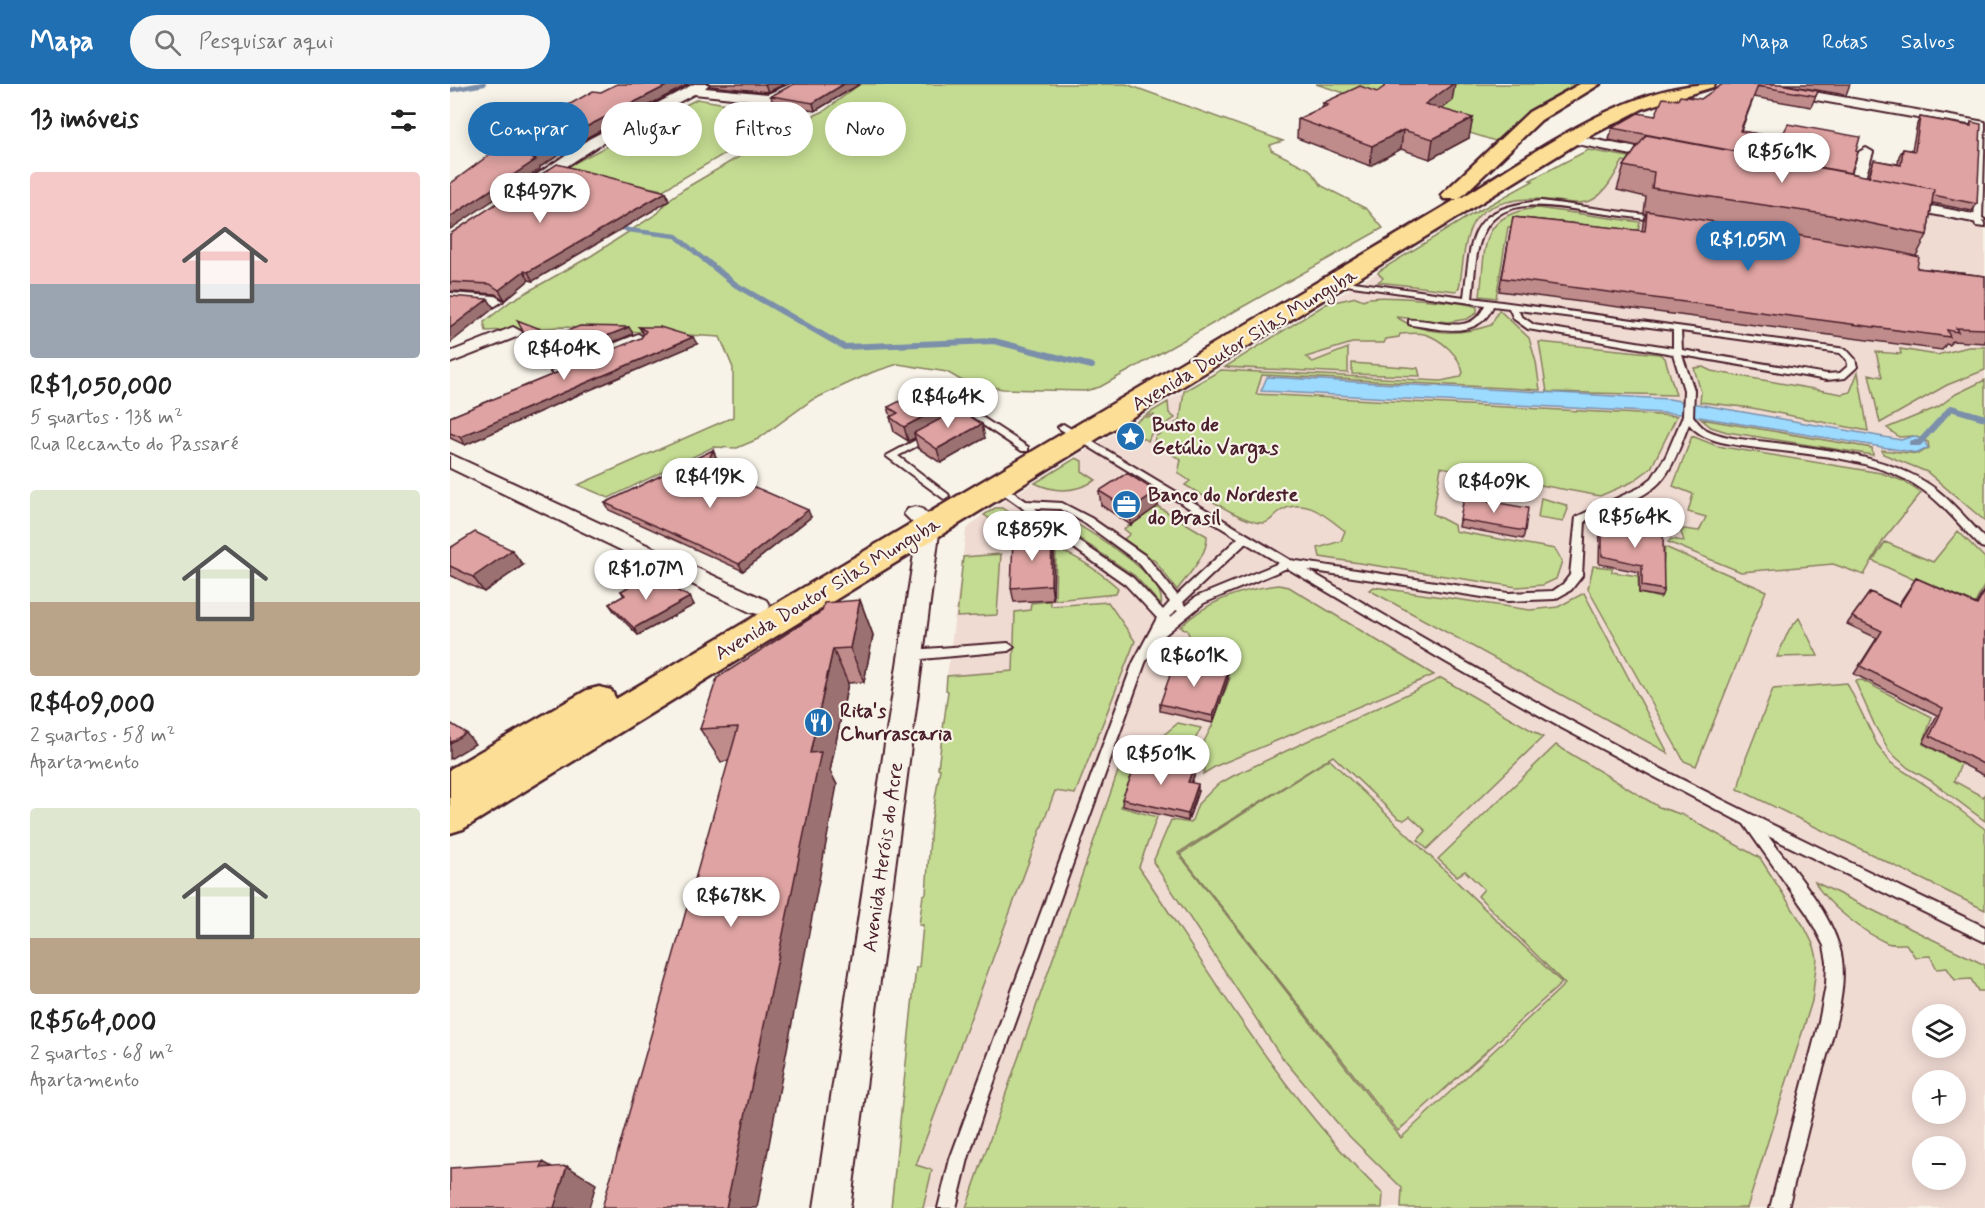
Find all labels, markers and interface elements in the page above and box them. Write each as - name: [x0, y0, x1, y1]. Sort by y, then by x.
- search box: [130, 15, 550, 69]
- text: Mapa: [30, 24, 94, 61]
- icon: search: [151, 26, 184, 59]
- text: Pesquisar aqui: [199, 28, 334, 56]
- text: Mapa: [1741, 28, 1789, 56]
- text: Rotas: [1822, 28, 1868, 56]
- text: Salvos: [1901, 28, 1955, 56]
- chip: Comprar: [468, 102, 589, 156]
- chip: Alugar: [601, 102, 702, 156]
- chip: Filtros: [714, 102, 813, 156]
- chip: Novo: [825, 102, 906, 156]
- text: 13 imóveis: [30, 103, 139, 137]
- icon: filters: [387, 104, 420, 137]
- pin: R$561K: [1733, 133, 1831, 184]
- text: R$561K: [1748, 139, 1816, 166]
- pin: R$497K: [491, 173, 589, 224]
- text: R$497K: [504, 179, 576, 206]
- icon: home: [171, 211, 279, 319]
- pin: R$1.05M: [1693, 221, 1803, 272]
- text: R$1.05M: [1710, 227, 1786, 254]
- street label: Avenida Doutor Silas Munguba: [1127, 262, 1364, 419]
- pin: R$404K: [515, 330, 613, 381]
- text: R$404K: [528, 336, 600, 363]
- text: R$1,050,000: [30, 370, 172, 404]
- pin: R$464K: [899, 378, 997, 429]
- text: R$464K: [912, 384, 984, 411]
- text: 5 quartos · 138 m²: [30, 404, 183, 431]
- place label: Busto de Getúlio Vargas: [1152, 412, 1279, 464]
- place icon: Busto de Getúlio Vargas: [1115, 420, 1147, 452]
- text: Rua Recanto do Passaré: [30, 431, 238, 458]
- pin: R$419K: [661, 458, 759, 509]
- pin: R$409K: [1445, 463, 1543, 514]
- text: R$419K: [676, 464, 744, 491]
- text: R$409K: [1458, 469, 1530, 496]
- place label: Banco do Nordeste do Brasil: [1148, 482, 1299, 532]
- office icon: Banco do Nordeste do Brasil: [1111, 489, 1143, 521]
- pin: R$564K: [1586, 498, 1684, 549]
- text: R$564K: [1599, 504, 1671, 531]
- street label: Avenida Doutor Silas Munguba: [710, 511, 947, 668]
- pin: R$859K: [983, 511, 1081, 562]
- text: R$859K: [997, 517, 1067, 544]
- icon: home: [171, 529, 279, 637]
- pin: R$1.07M: [591, 550, 701, 601]
- text: R$1.07M: [608, 556, 684, 583]
- pin: R$601K: [1145, 637, 1243, 688]
- text: R$601K: [1161, 643, 1228, 670]
- text: R$409,000: [30, 688, 155, 722]
- place label: Rita's Churrascaria: [840, 698, 952, 748]
- restaurant icon: Rita's Churrascaria: [803, 706, 835, 738]
- text: 2 quartos · 58 m²: [30, 722, 175, 749]
- pin: R$501K: [1112, 735, 1210, 786]
- text: R$501K: [1127, 741, 1195, 768]
- text: Apartamento: [30, 749, 139, 776]
- street label: Avenida Heróis do Acre: [857, 760, 910, 954]
- icon: home: [171, 847, 279, 955]
- pin: R$678K: [682, 877, 780, 928]
- text: R$678K: [697, 883, 765, 910]
- map controls: [1912, 1004, 1966, 1190]
- button: layers: [1912, 1004, 1966, 1058]
- text: R$564,000: [30, 1006, 156, 1040]
- text: 2 quartos · 68 m²: [30, 1040, 174, 1067]
- text: Apartamento: [30, 1067, 139, 1094]
- button: +: [1912, 1070, 1966, 1124]
- button: −: [1912, 1136, 1966, 1190]

